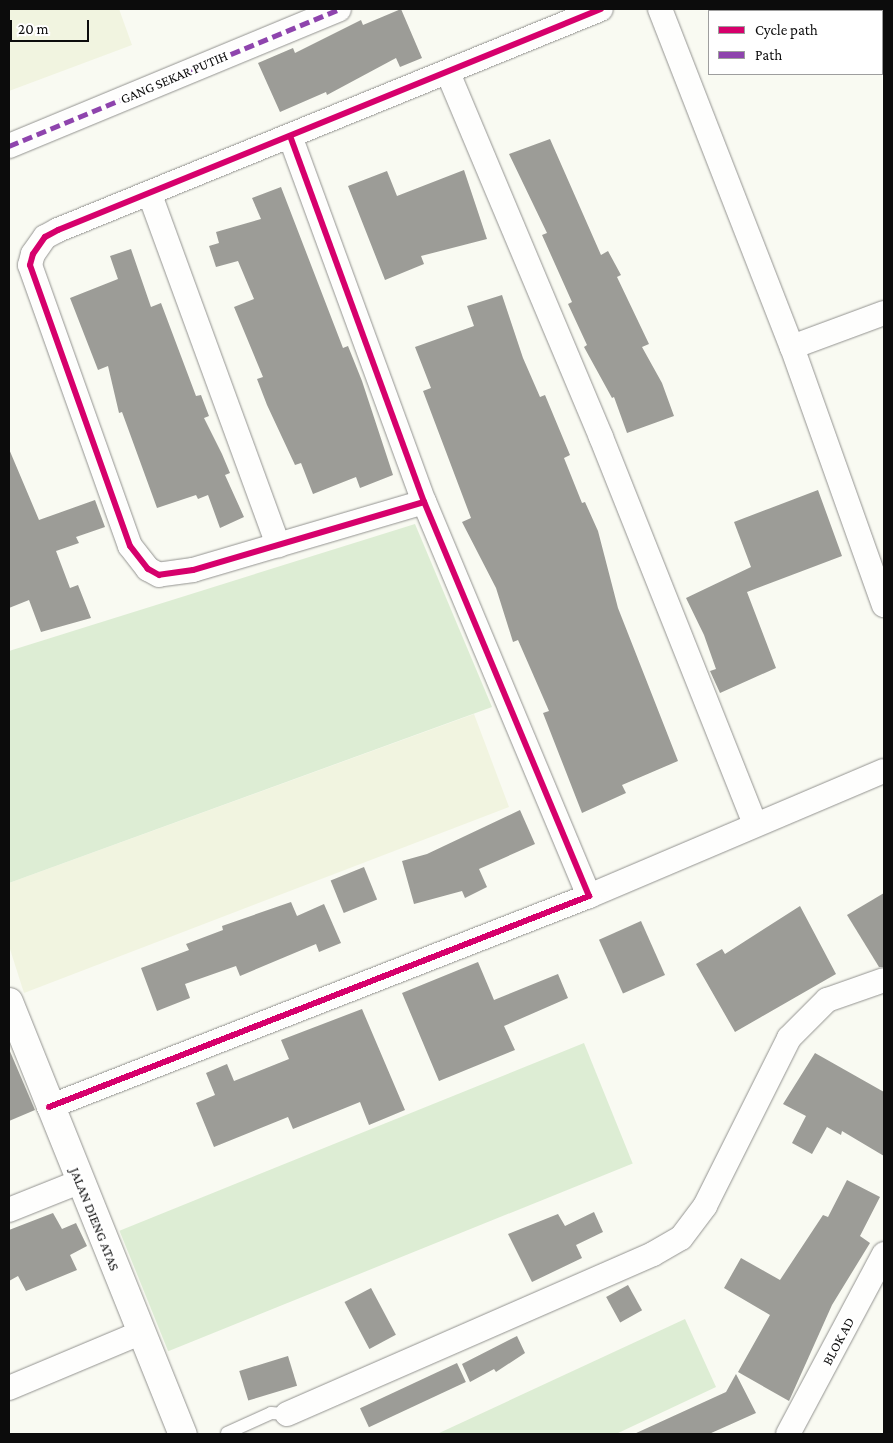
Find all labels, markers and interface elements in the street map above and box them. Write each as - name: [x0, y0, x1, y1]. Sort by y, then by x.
- scale bar: [12, 10, 91, 42]
- legend: [708, 10, 883, 75]
- text: 20 m: [18, 21, 49, 37]
- text: Cycle path: [755, 22, 818, 38]
- street label: GANG SEKAR PUTIH: [118, 47, 230, 107]
- text: Path: [755, 47, 782, 63]
- street label: JALAN DIENG ATAS: [67, 1165, 123, 1273]
- street label: BLOK AD: [818, 1314, 858, 1368]

